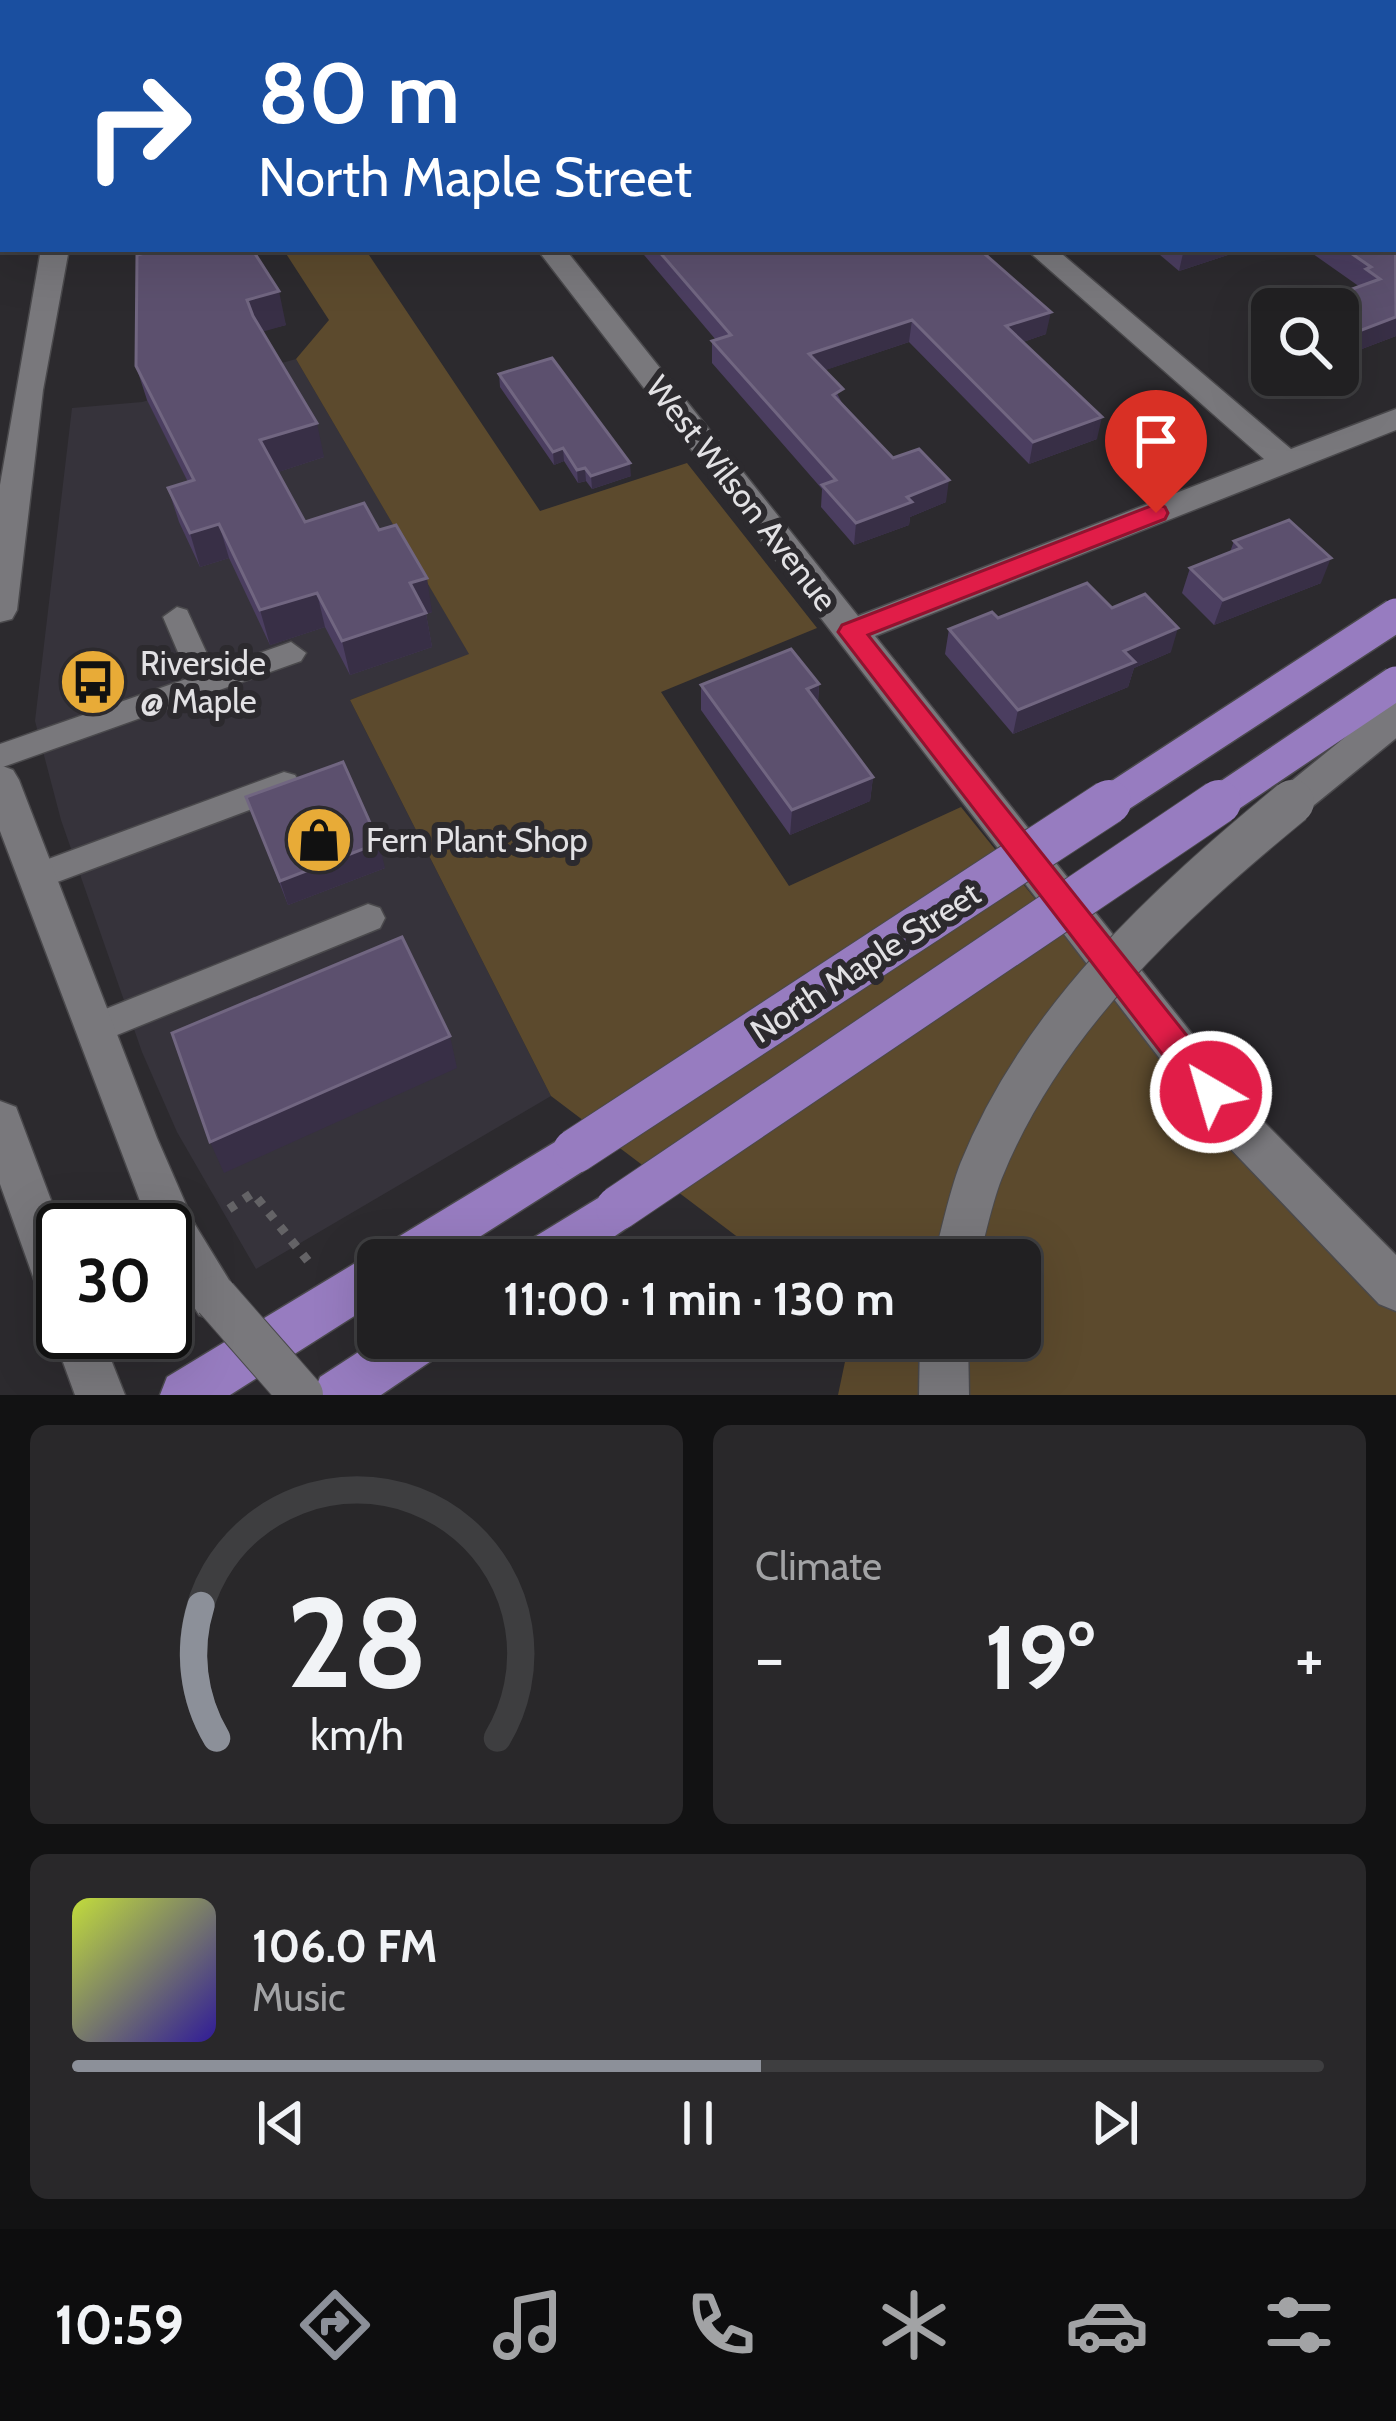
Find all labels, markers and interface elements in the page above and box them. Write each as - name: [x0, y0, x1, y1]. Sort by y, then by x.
- text: 80 m: [258, 42, 460, 144]
- icon: right: [60, 48, 216, 204]
- text: North Maple Street: [258, 144, 692, 210]
- map controls: [1251, 288, 1359, 396]
- button: search: [1251, 288, 1359, 396]
- street label: West Wilson Avenue: [638, 368, 846, 618]
- pin: [1105, 390, 1207, 513]
- icon: arrive: [1123, 408, 1189, 474]
- place label: Riverside @ Maple: [140, 643, 266, 721]
- bus stop icon: Riverside @ Maple: [58, 647, 128, 717]
- shop icon: Fern Plant Shop: [284, 805, 354, 875]
- place label: Fern Plant Shop: [366, 820, 588, 860]
- street label: North Maple Street: [743, 873, 987, 1051]
- position arrow: [1148, 1029, 1274, 1155]
- speed limit sign: 30: [36, 1203, 192, 1359]
- text: 11:00 · 1 min · 130 m: [503, 1272, 895, 1326]
- text: Climate: [755, 1542, 882, 1590]
- text: 28: [286, 1567, 427, 1718]
- text: 19°: [985, 1602, 1094, 1712]
- text: −: [755, 1617, 784, 1698]
- text: +: [1295, 1617, 1324, 1698]
- text: km/h: [310, 1708, 403, 1760]
- text: 106.0 FM: [252, 1919, 438, 1973]
- text: Music: [252, 1973, 346, 2021]
- icon: previous: [248, 2090, 314, 2156]
- icon: pause: [665, 2090, 731, 2156]
- icon: next: [1082, 2090, 1148, 2156]
- icon: directions: [293, 2283, 377, 2367]
- icon: music: [486, 2283, 570, 2367]
- icon: phone: [679, 2283, 763, 2367]
- icon: climate: [872, 2283, 956, 2367]
- icon: car: [1065, 2283, 1149, 2367]
- icon: filters: [1257, 2283, 1341, 2367]
- text: 10:59: [54, 2292, 184, 2358]

